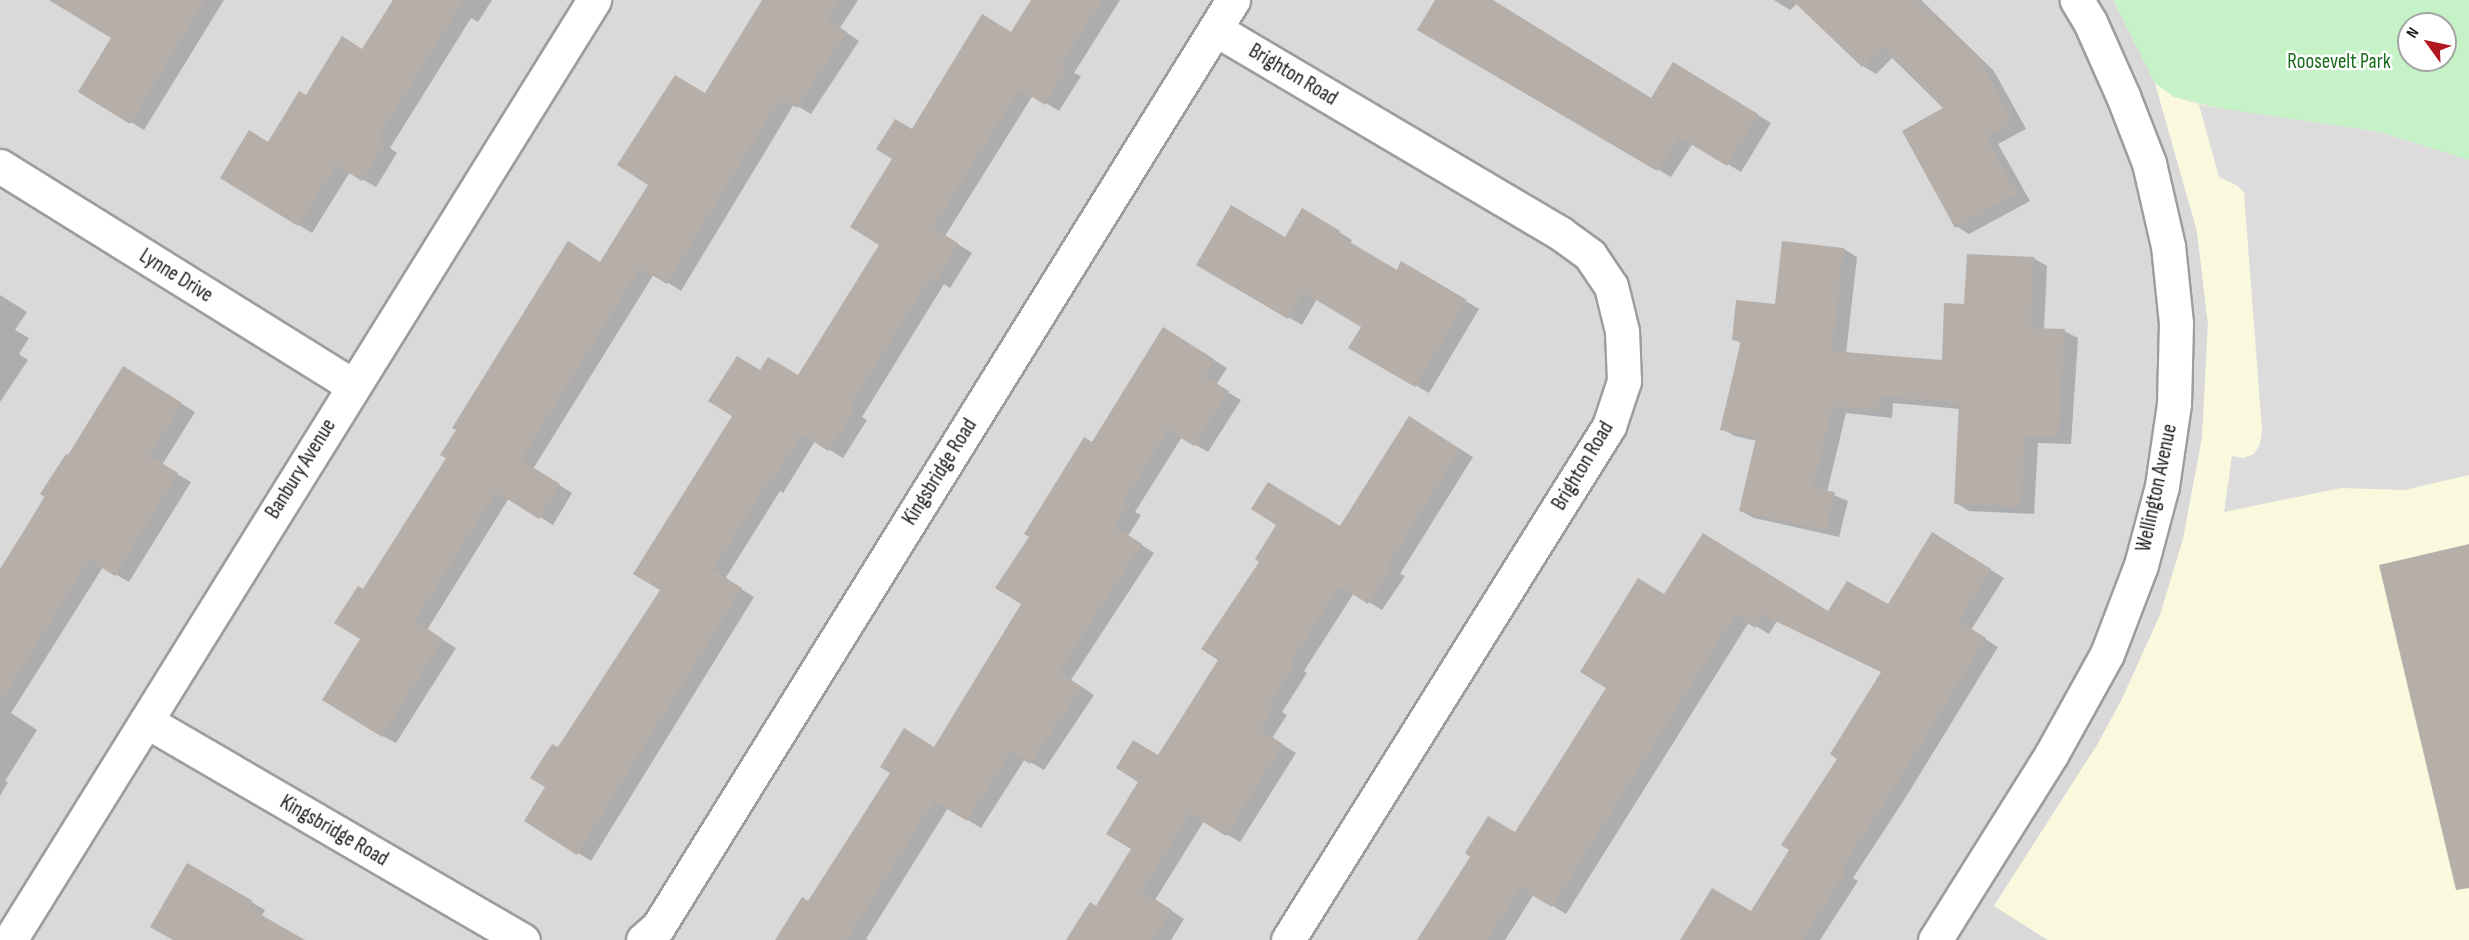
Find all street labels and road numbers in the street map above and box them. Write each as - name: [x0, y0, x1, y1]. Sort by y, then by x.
- street label: Brighton Road: [1244, 39, 1342, 111]
- street label: Lynne Drive: [135, 244, 217, 308]
- street label: Banbury Avenue: [260, 414, 342, 524]
- street label: Kingsbridge Road: [897, 414, 983, 530]
- street label: Brighton Road: [1547, 417, 1619, 515]
- street label: Wellington Avenue: [2131, 422, 2183, 554]
- street label: Kingsbridge Road: [275, 790, 393, 872]

